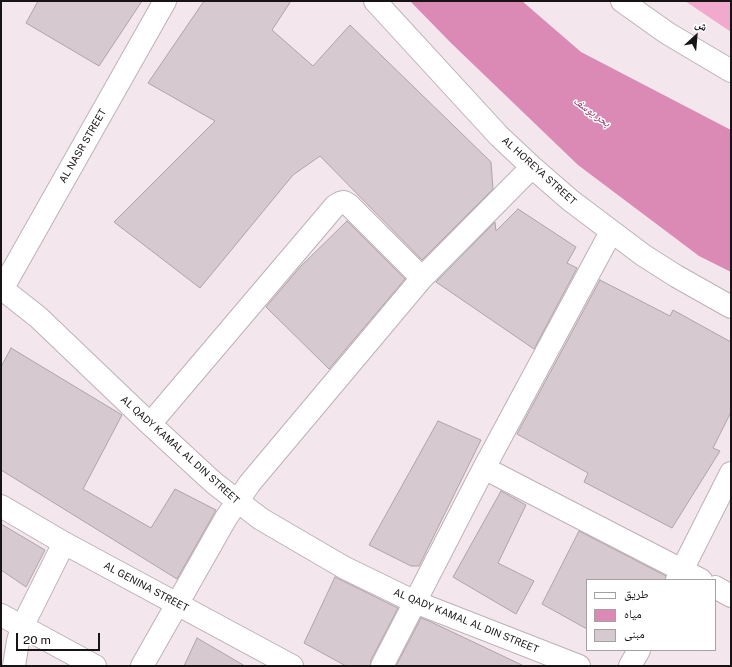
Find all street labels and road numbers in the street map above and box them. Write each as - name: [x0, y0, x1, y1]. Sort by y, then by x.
- street label: AL NASR STREET: [57, 107, 109, 185]
- street label: AL HOREYA STREET: [499, 134, 579, 208]
- street label: AL QADY KAMAL AL DIN STREET: [118, 393, 242, 507]
- street label: AL GENINA STREET: [102, 560, 190, 614]
- street label: AL QADY KAMAL AL DIN STREET: [392, 586, 540, 656]

